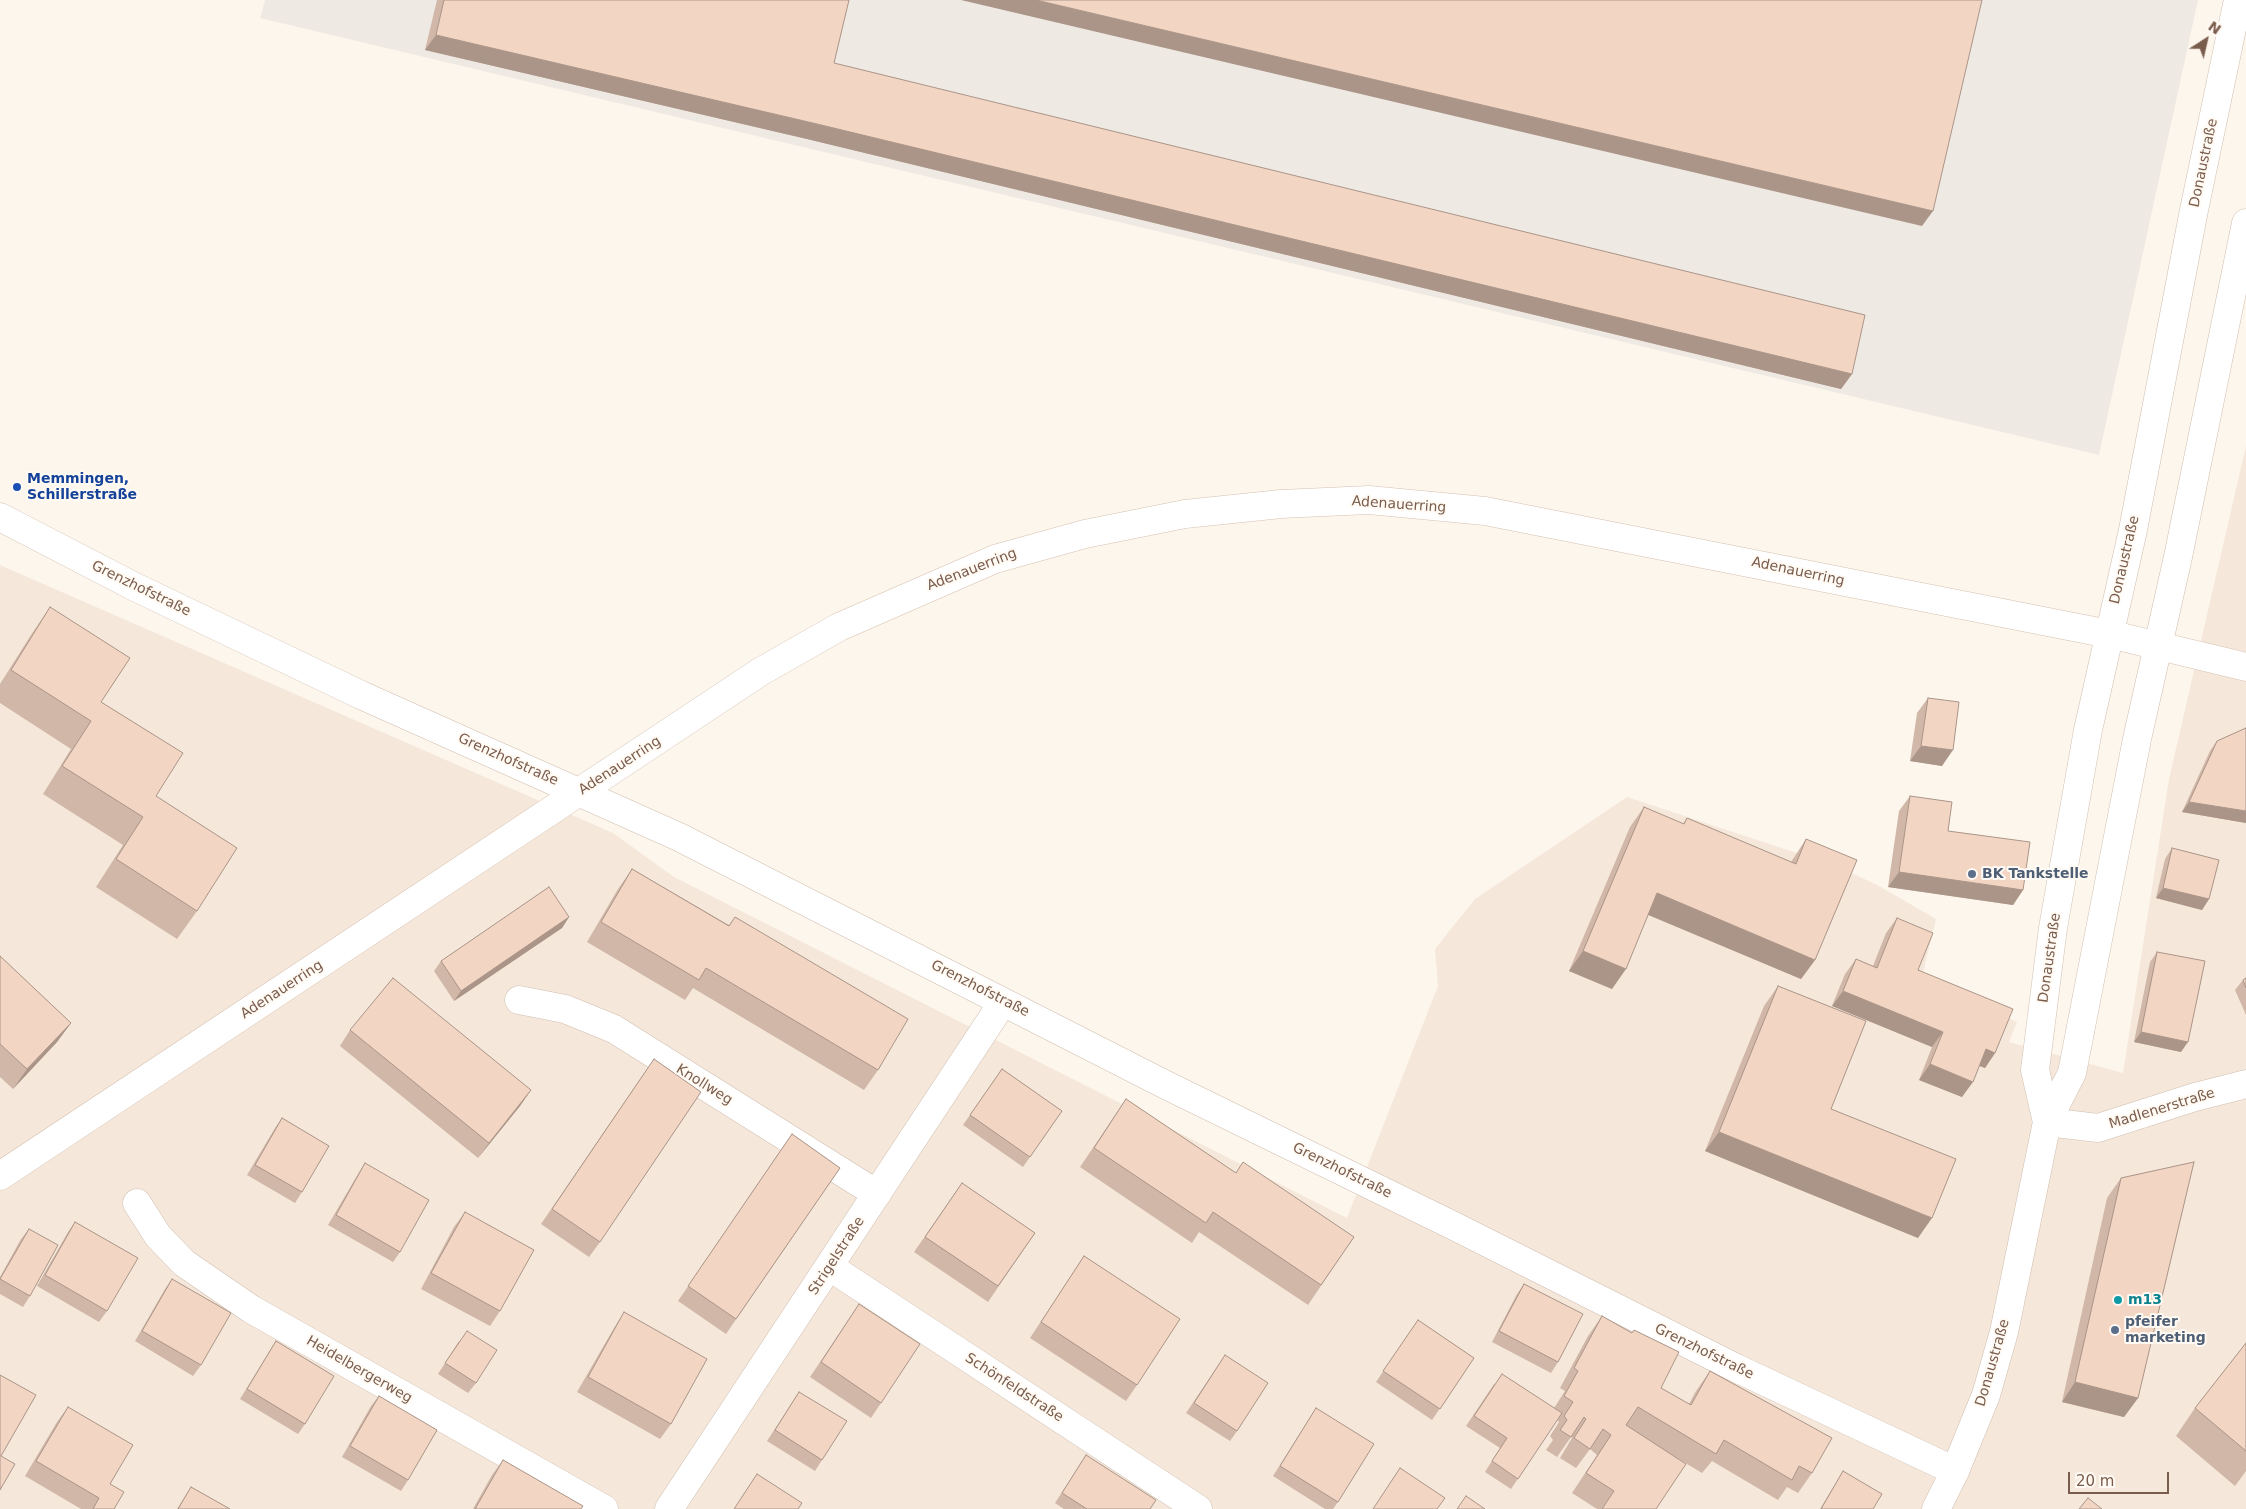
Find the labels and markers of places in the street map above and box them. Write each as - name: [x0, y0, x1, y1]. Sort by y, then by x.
- place label: Memmingen, Schillerstraße: [27, 471, 137, 504]
- marker: Memmingen, Schillerstraße: [11, 481, 23, 493]
- place label: BK Tankstelle: [1982, 866, 2088, 882]
- marker: BK Tankstelle: [1966, 868, 1978, 880]
- place label: m13: [2128, 1292, 2162, 1308]
- marker: m13: [2112, 1294, 2124, 1306]
- place label: pfeifer marketing: [2125, 1314, 2206, 1346]
- marker: pfeifer marketing: [2109, 1324, 2121, 1336]

